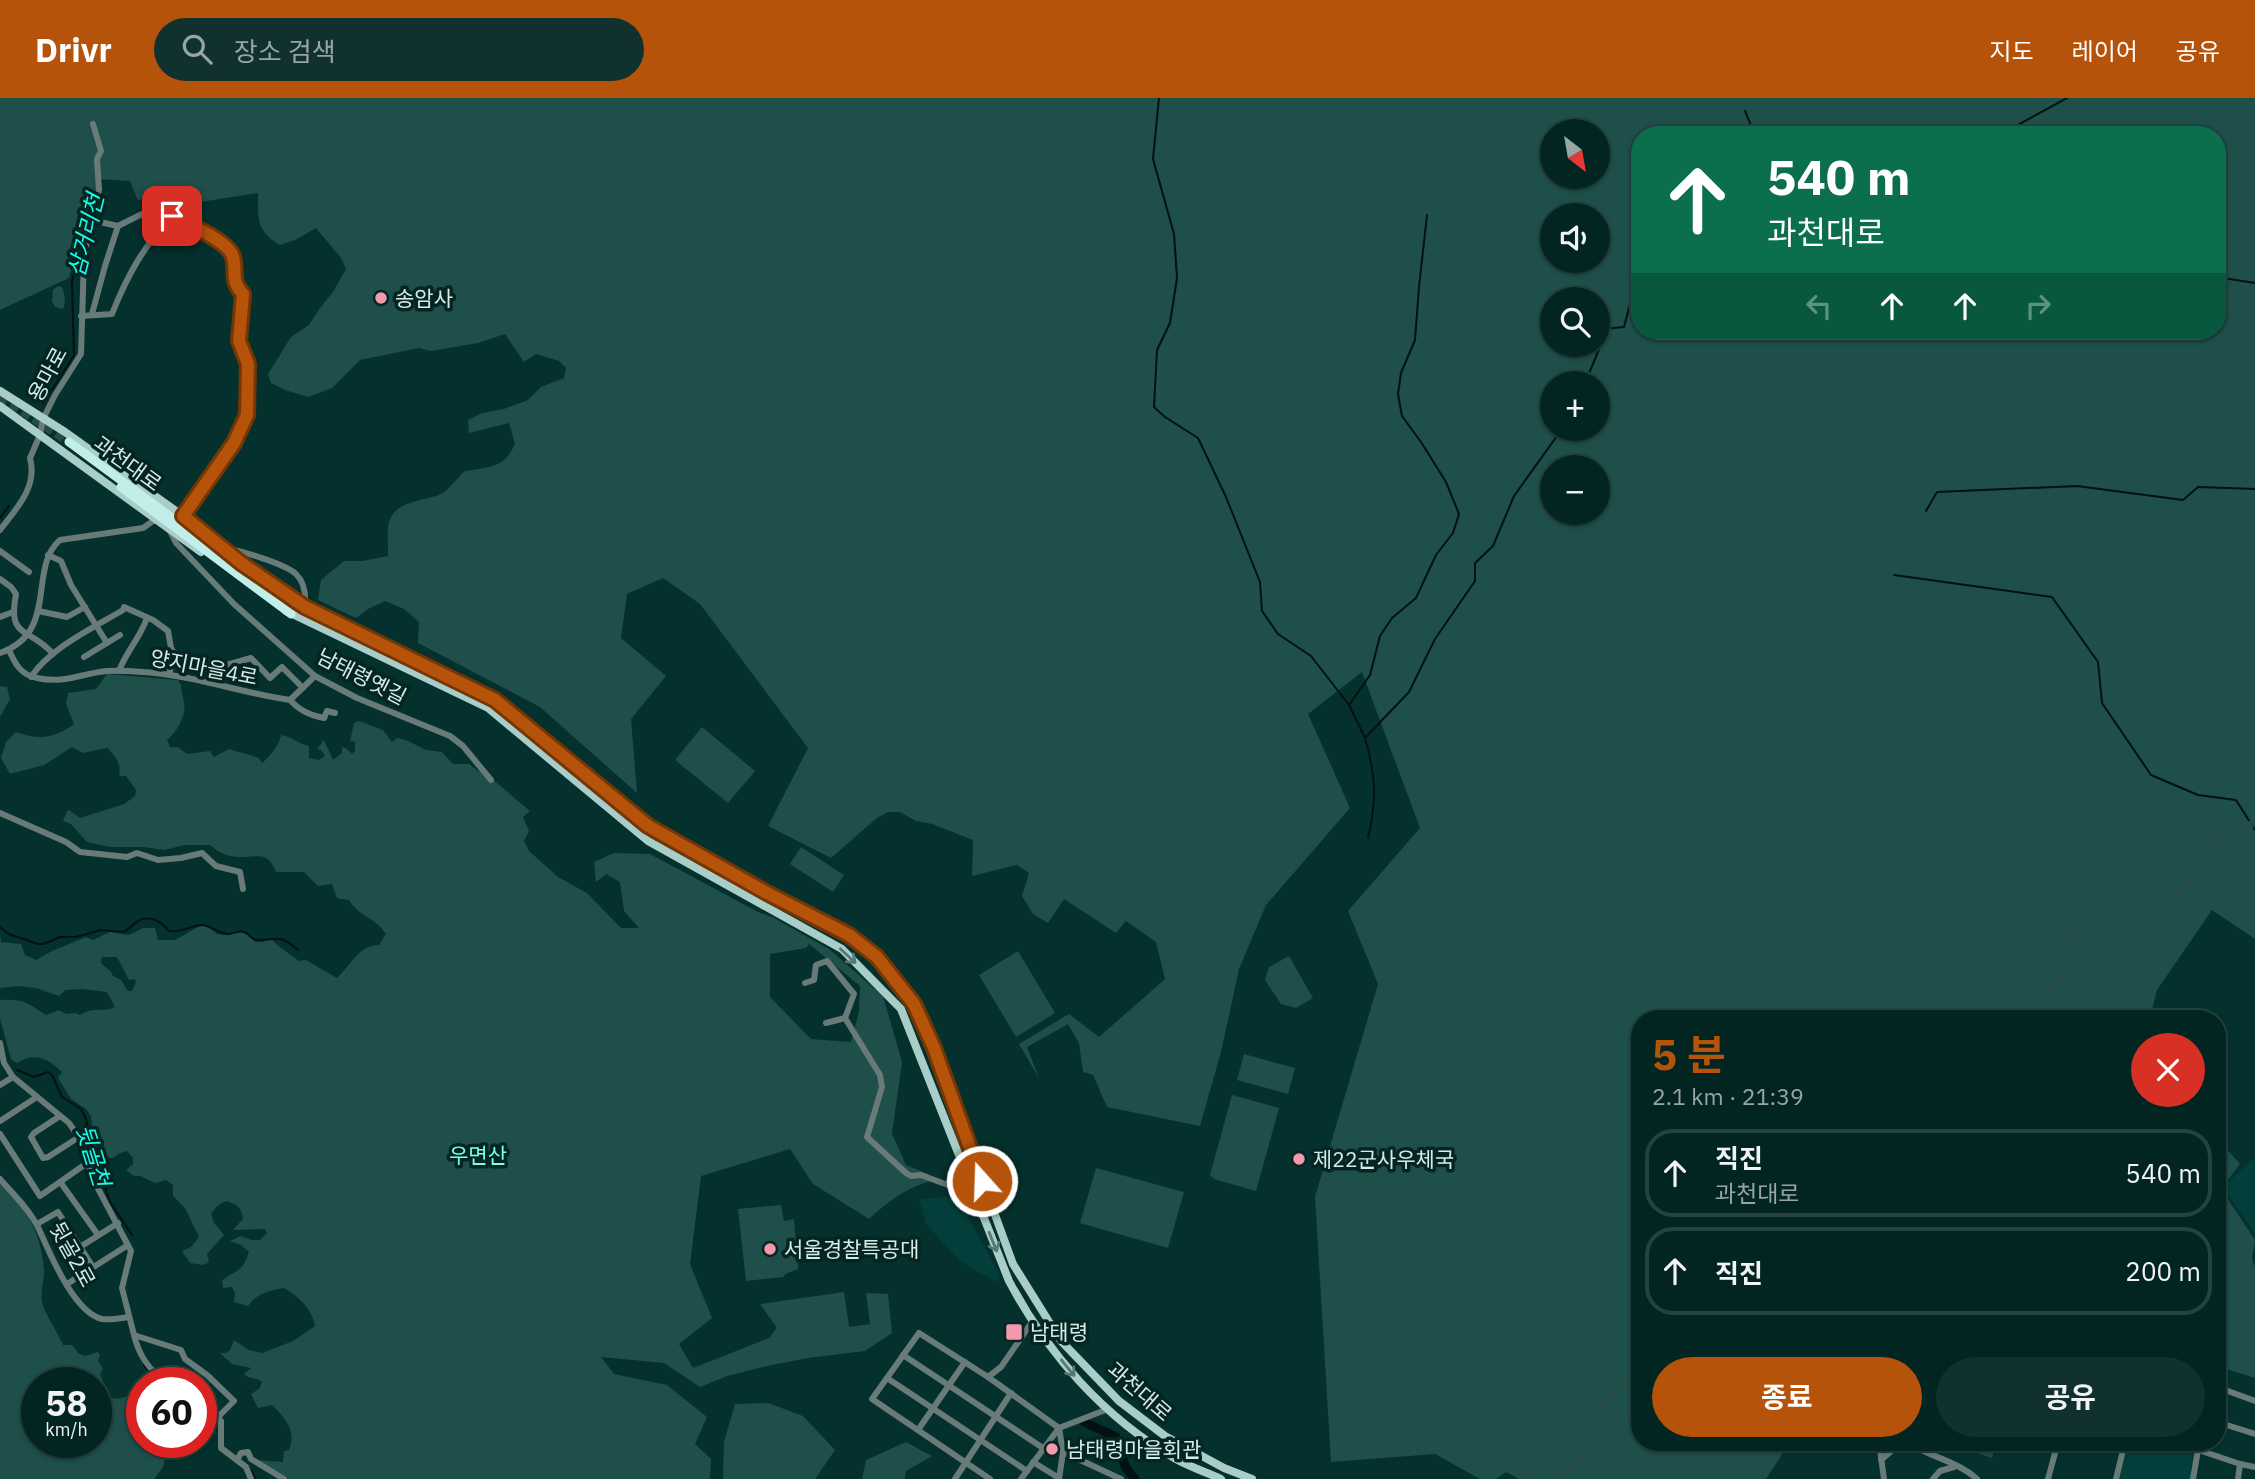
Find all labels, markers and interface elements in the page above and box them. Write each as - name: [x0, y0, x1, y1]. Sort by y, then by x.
- search box: [154, 18, 644, 81]
- text: Drivr: [35, 28, 112, 71]
- icon: search: [178, 30, 216, 68]
- text: 장소 검색: [234, 34, 336, 68]
- text: 지도: [1989, 35, 2034, 67]
- text: 레이어: [2072, 35, 2138, 67]
- text: 공유: [2176, 35, 2220, 67]
- north arrow: [1540, 119, 1610, 189]
- map controls: [1540, 119, 1610, 525]
- text: 540 m: [1767, 145, 1911, 208]
- icon: ahead: [1652, 154, 1743, 245]
- pin: [142, 186, 202, 246]
- water label: 삼거리천: [60, 188, 110, 280]
- icon: arrive: [153, 197, 191, 235]
- button: sound: [1540, 203, 1610, 273]
- text: 과천대로: [1767, 211, 1885, 253]
- place label: 송암사: [395, 284, 453, 312]
- button: search: [1540, 287, 1610, 357]
- icon: left: [1800, 287, 1838, 325]
- icon: ahead: [1873, 287, 1911, 325]
- icon: ahead: [1946, 287, 1984, 325]
- icon: right: [2019, 287, 2057, 325]
- marker: 송암사: [373, 290, 389, 306]
- street label: 용마로: [21, 342, 73, 406]
- button: +: [1540, 371, 1610, 441]
- street label: 과천대로: [89, 429, 167, 497]
- button: −: [1540, 455, 1610, 525]
- street label: 남태령옛길: [313, 642, 411, 710]
- street label: 양지마을4로: [148, 643, 260, 691]
- one-way arrow: [839, 948, 856, 965]
- text: 5 분: [1652, 1027, 1726, 1082]
- button: close: [2131, 1033, 2205, 1107]
- text: 2.1 km · 21:39: [1652, 1081, 1804, 1111]
- water label: 뒷골천: [70, 1120, 118, 1192]
- park label: 우면산: [449, 1141, 507, 1169]
- text: 직진: [1715, 1141, 1763, 1175]
- position arrow: [945, 1144, 1019, 1218]
- place label: 제22군사우체국: [1313, 1145, 1454, 1173]
- marker: 제22군사우체국: [1291, 1151, 1307, 1167]
- icon: ahead: [1656, 1154, 1694, 1192]
- text: 540 m: [2125, 1156, 2201, 1190]
- text: 과천대로: [1715, 1178, 1800, 1208]
- street label: 뒷골2로: [44, 1216, 102, 1292]
- one-way arrow: [987, 1231, 1000, 1253]
- place label: 서울경찰특공대: [784, 1235, 919, 1263]
- marker: 서울경찰특공대: [762, 1241, 778, 1257]
- icon: ahead: [1656, 1252, 1694, 1290]
- text: 200 m: [2125, 1254, 2201, 1288]
- text: 직진: [1715, 1256, 1763, 1290]
- place label: 남태령: [1030, 1318, 1088, 1346]
- marker: 남태령: [1004, 1322, 1024, 1342]
- street label: 과천대로: [1102, 1355, 1178, 1427]
- button: 종료: [1652, 1357, 1922, 1437]
- button: 공유: [1936, 1357, 2205, 1437]
- one-way arrow: [1060, 1358, 1075, 1376]
- speed limit sign: 60: [126, 1367, 217, 1458]
- text: 58: [45, 1380, 88, 1426]
- text: km/h: [45, 1418, 88, 1441]
- place label: 남태령마을회관: [1066, 1435, 1201, 1463]
- marker: 남태령마을회관: [1044, 1441, 1060, 1457]

